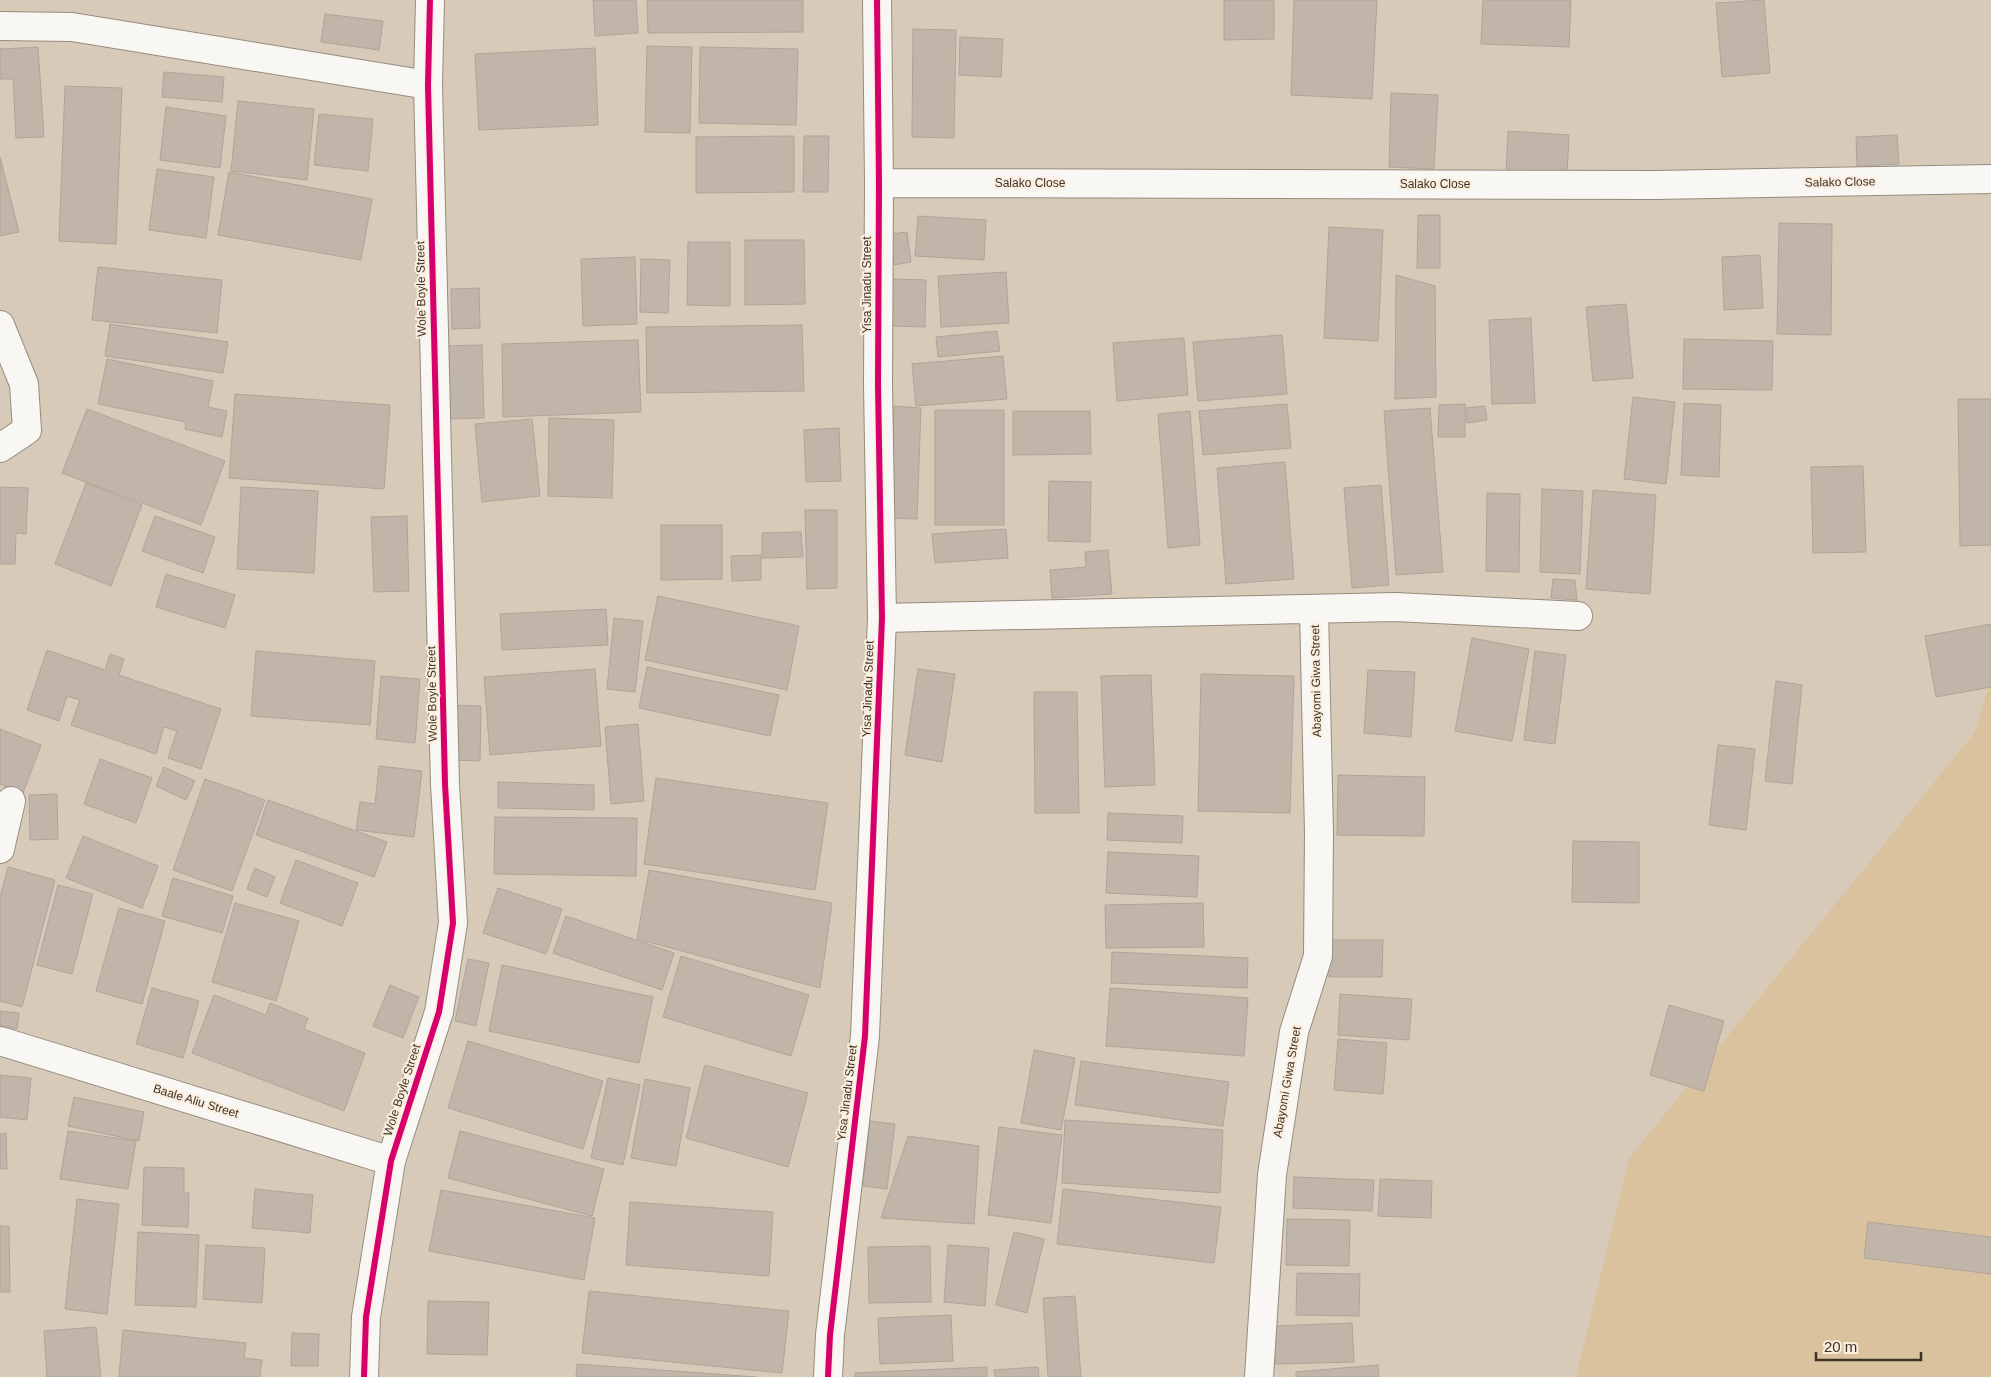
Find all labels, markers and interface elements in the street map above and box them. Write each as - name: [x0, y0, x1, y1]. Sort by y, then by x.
- street label: Salako Close: [1805, 174, 1876, 190]
- street label: Salako Close: [995, 176, 1066, 190]
- street label: Salako Close: [1400, 177, 1471, 191]
- street label: Yisa Jinadu Street: [860, 236, 874, 333]
- street label: Wole Boyle Street: [413, 240, 429, 337]
- street label: Abayomi Giwa Street: [1308, 624, 1324, 737]
- street label: Yisa Jinadu Street: [859, 640, 877, 738]
- street label: Wole Boyle Street: [424, 645, 440, 742]
- street label: Abayomi Giwa Street: [1270, 1025, 1304, 1139]
- street label: Wole Boyle Street: [381, 1042, 424, 1138]
- street label: Yisa Jinadu Street: [834, 1043, 860, 1142]
- street label: Baale Aliu Street: [152, 1081, 241, 1121]
- scale bar: [1816, 1330, 1921, 1362]
- text: 20 m: [1824, 1338, 1857, 1355]

